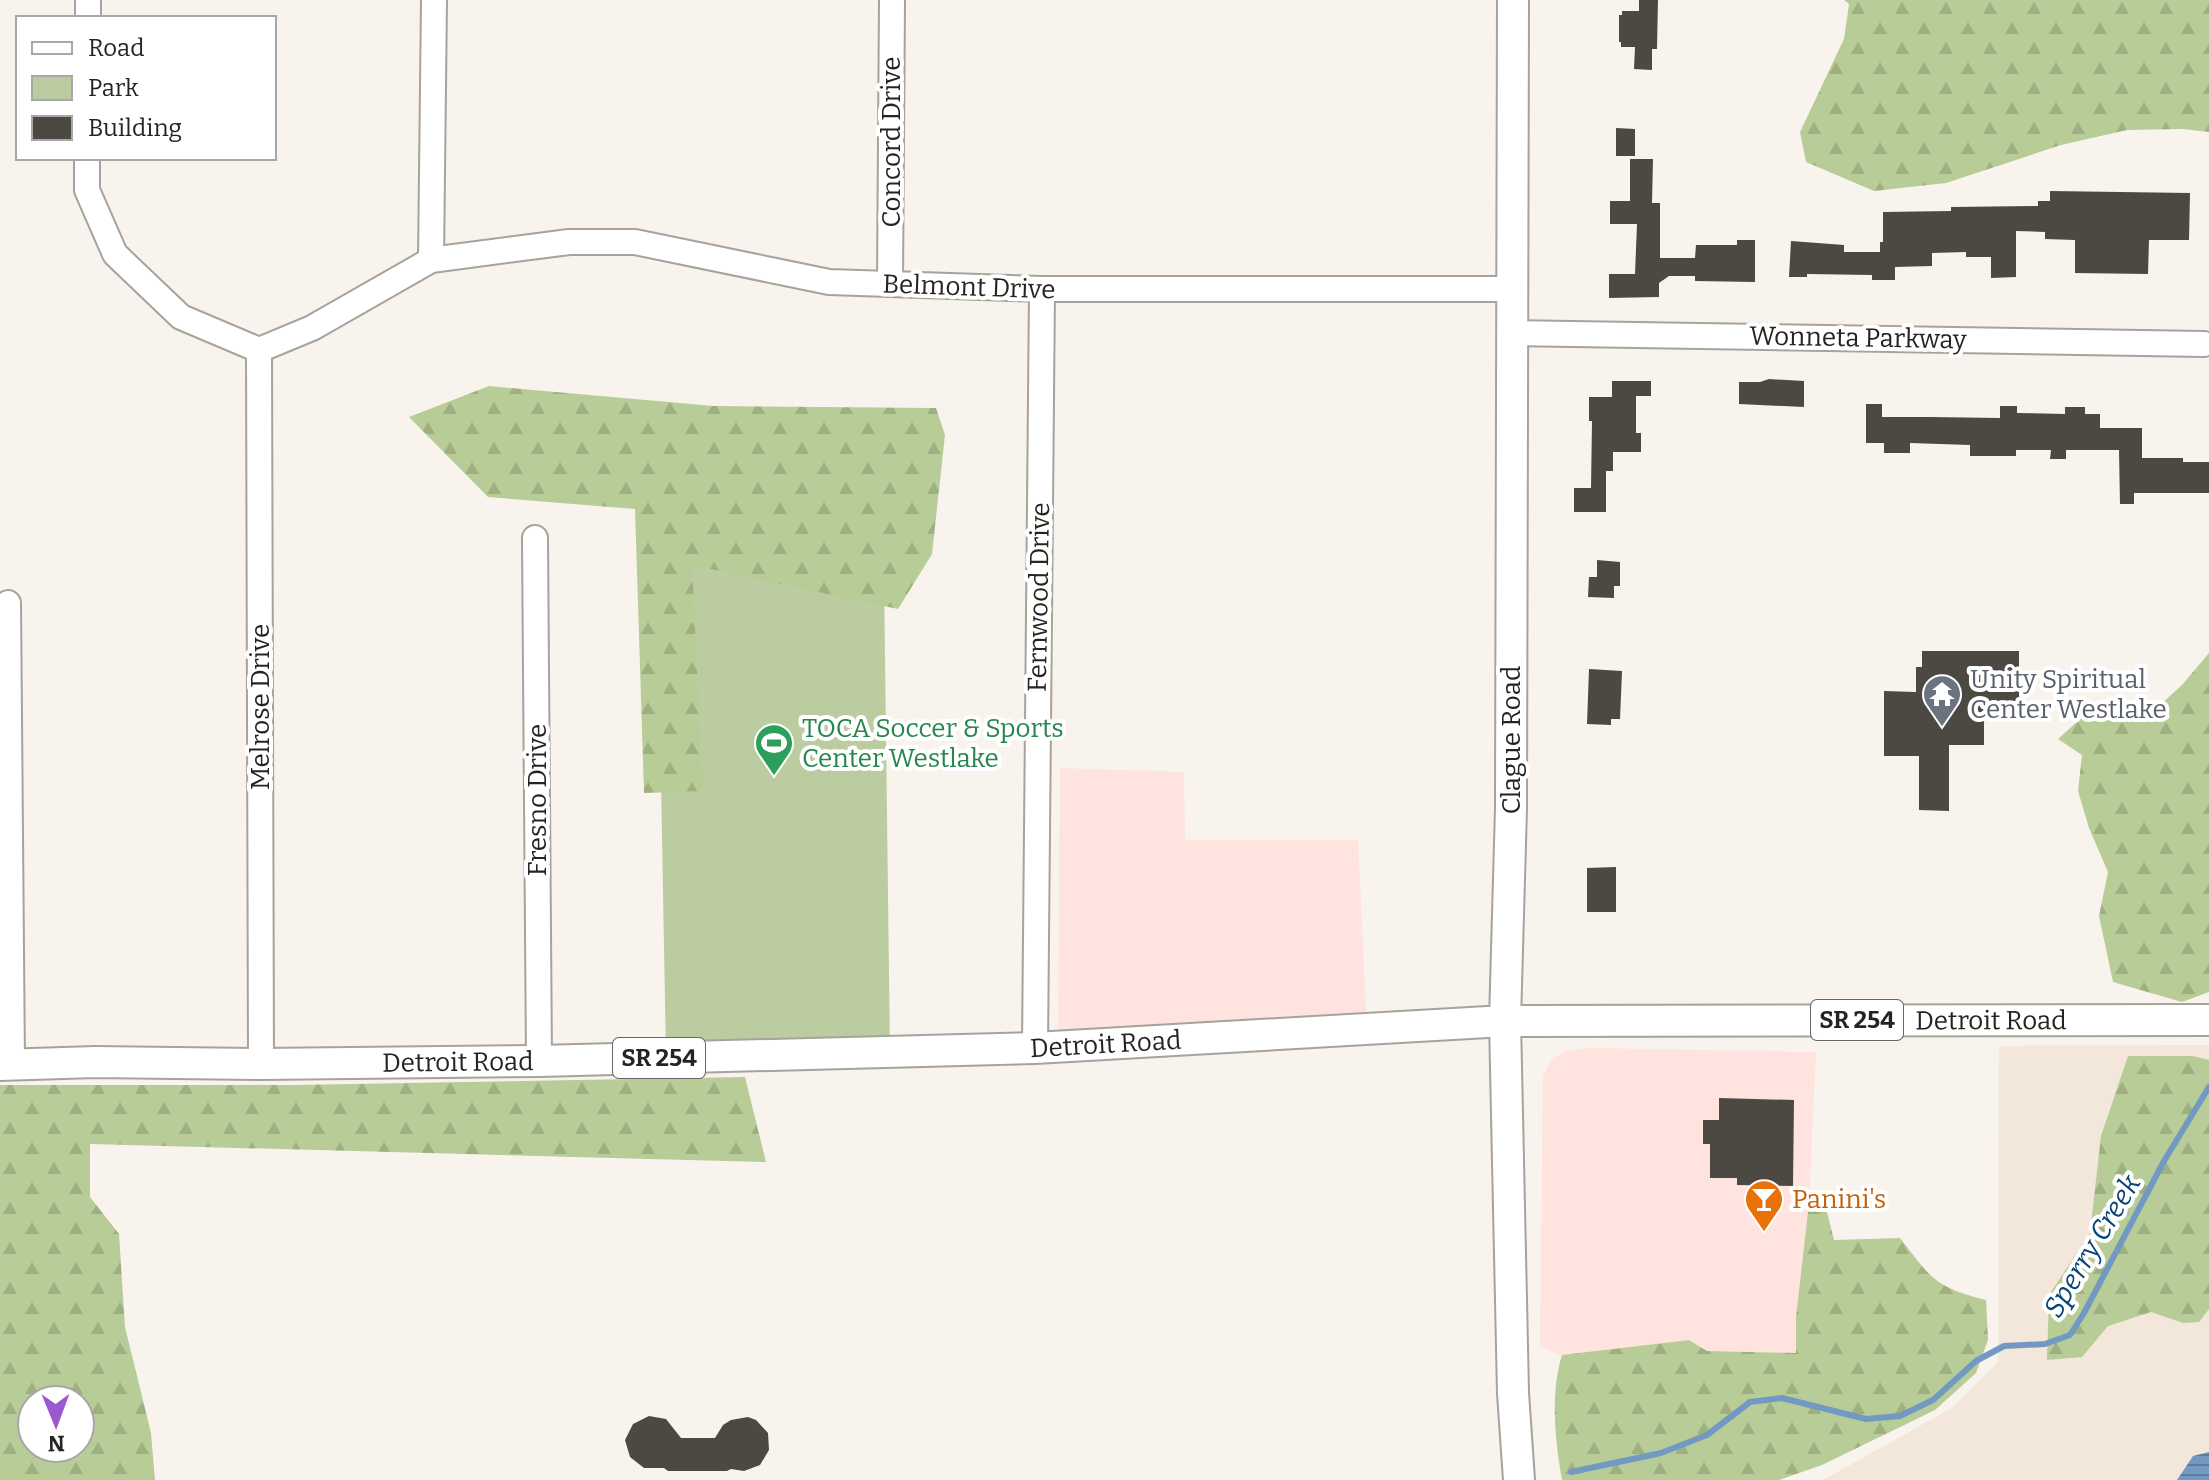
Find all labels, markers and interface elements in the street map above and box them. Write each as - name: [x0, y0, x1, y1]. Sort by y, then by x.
- legend: [16, 16, 276, 160]
- text: Road: [88, 34, 144, 62]
- street label: Concord Drive: [876, 57, 907, 227]
- text: Park: [88, 74, 139, 102]
- text: Building: [88, 114, 182, 142]
- street label: Belmont Drive: [882, 268, 1056, 306]
- street label: Wonneta Parkway: [1749, 321, 1967, 355]
- street label: Fernwood Drive: [1022, 502, 1056, 692]
- street label: Melrose Drive: [245, 624, 276, 790]
- place label: Unity Spiritual Center Westlake: [1970, 664, 2167, 725]
- street label: Clague Road: [1496, 666, 1527, 814]
- temple icon: Unity Spiritual Center Westlake: [1921, 673, 1963, 728]
- place label: TOCA Soccer & Sports Center Westlake: [802, 713, 1064, 774]
- sports icon: TOCA Soccer & Sports Center Westlake: [753, 722, 795, 777]
- street label: Fresno Drive: [522, 724, 553, 876]
- road number: SR 254: [1811, 1000, 1903, 1040]
- street label: Detroit Road: [1915, 1005, 2067, 1036]
- street label: Detroit Road: [1029, 1024, 1182, 1064]
- road number: SR 254: [613, 1038, 705, 1078]
- street label: Detroit Road: [382, 1046, 534, 1078]
- water label: Sperry Creek: [2037, 1168, 2148, 1323]
- bar icon: Panini's: [1743, 1178, 1785, 1233]
- place label: Panini's: [1792, 1184, 1886, 1215]
- north arrow: [16, 1384, 96, 1464]
- text: N: [48, 1430, 65, 1457]

